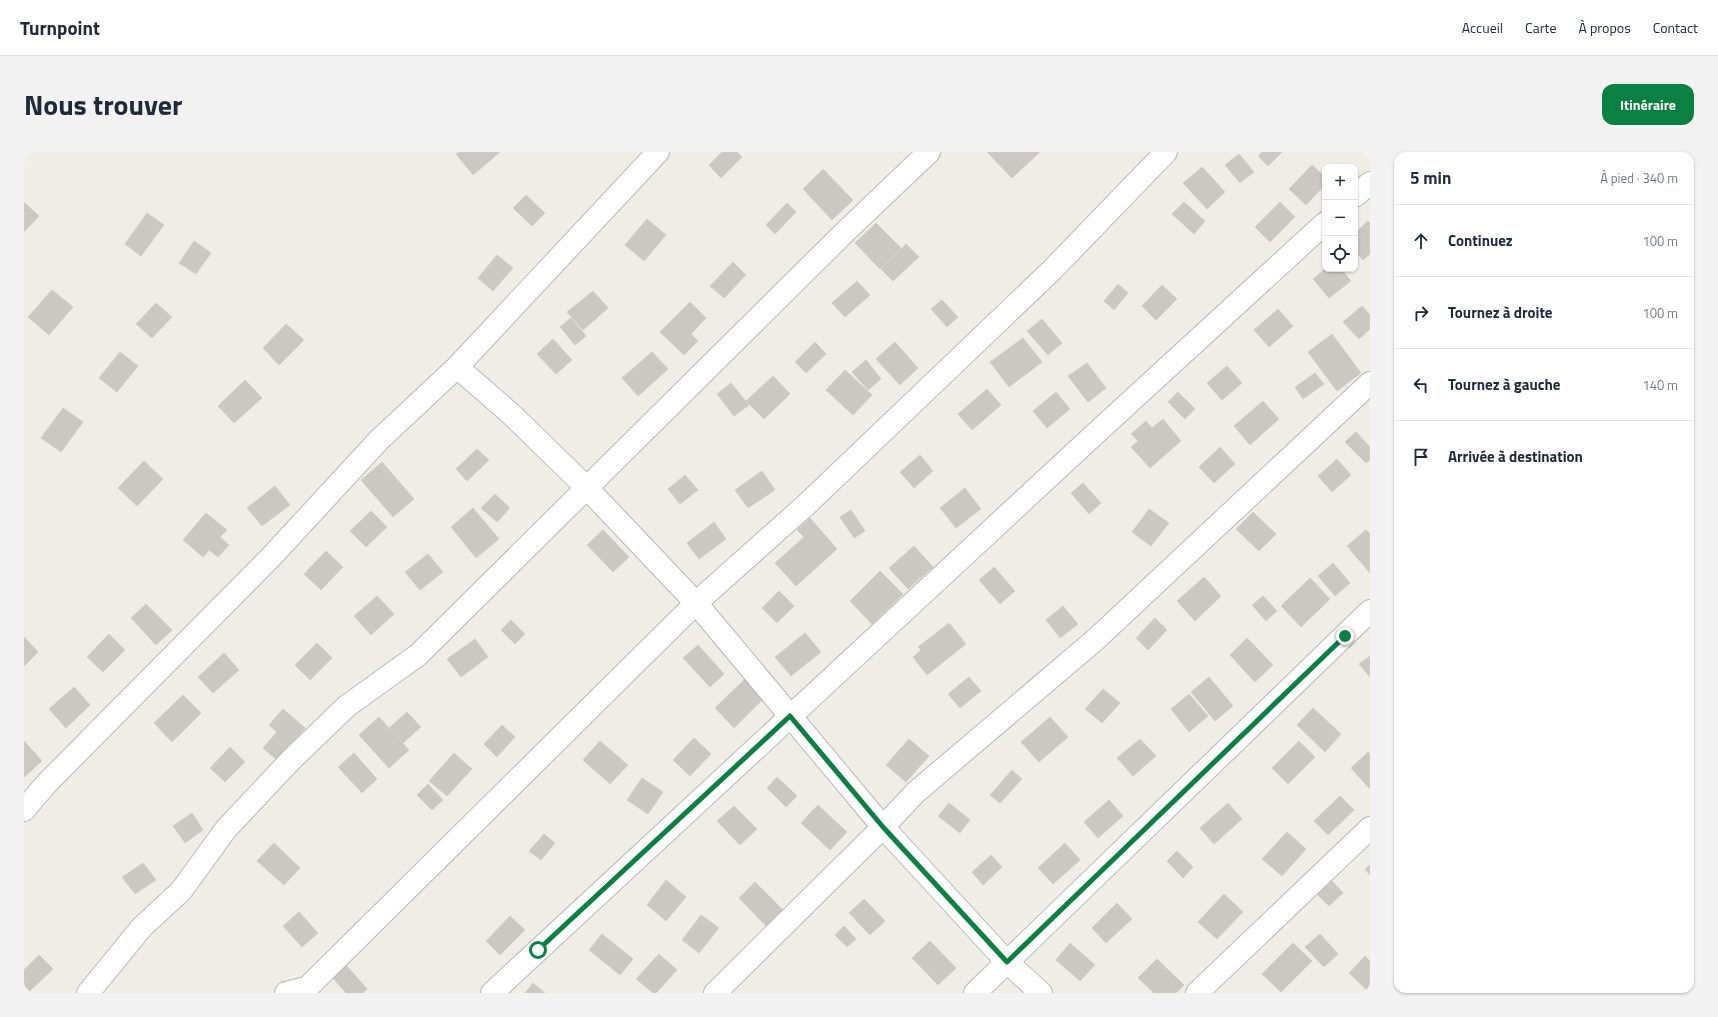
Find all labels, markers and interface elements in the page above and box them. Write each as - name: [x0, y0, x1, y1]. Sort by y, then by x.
- text: Turnpoint: [20, 13, 100, 42]
- text: Accueil: [1462, 17, 1503, 38]
- text: Carte: [1525, 17, 1557, 38]
- text: À propos: [1579, 17, 1631, 38]
- text: Contact: [1653, 17, 1698, 38]
- text: Nous trouver: [24, 83, 182, 126]
- button: Itinéraire: [1602, 84, 1694, 125]
- map controls: [1322, 164, 1358, 272]
- button: +: [1322, 164, 1358, 200]
- text: 5 min: [1410, 165, 1451, 191]
- text: À pied · 340 m: [1600, 168, 1678, 188]
- button: −: [1322, 200, 1358, 236]
- text: Continuez: [1448, 229, 1513, 252]
- icon: ahead: [1410, 230, 1432, 252]
- text: 100 m: [1642, 231, 1678, 251]
- button: locate: [1322, 236, 1358, 272]
- text: Tournez à droite: [1448, 301, 1553, 324]
- icon: right: [1410, 302, 1432, 324]
- text: 100 m: [1642, 303, 1678, 323]
- text: Tournez à gauche: [1448, 373, 1560, 396]
- icon: left: [1410, 374, 1432, 396]
- text: 140 m: [1642, 375, 1678, 395]
- text: Arrivée à destination: [1448, 445, 1583, 468]
- icon: arrive: [1410, 446, 1432, 468]
- route end: [1336, 627, 1354, 645]
- route start: [529, 941, 547, 959]

